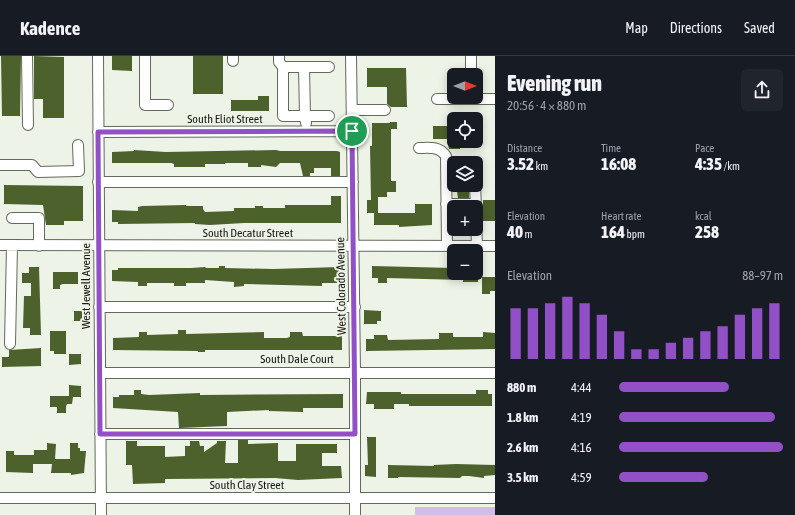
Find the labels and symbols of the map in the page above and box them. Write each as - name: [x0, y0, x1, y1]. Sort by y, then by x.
- north arrow: [447, 68, 483, 104]
- street label: South Eliot Street: [187, 112, 263, 126]
- pin: [335, 114, 369, 148]
- street label: South Decatur Street: [203, 226, 294, 240]
- street label: West Colorado Avenue: [333, 237, 349, 335]
- street label: West Jewell Avenue: [79, 243, 93, 329]
- street label: South Dale Court: [260, 352, 334, 366]
- street label: South Clay Street: [210, 478, 285, 492]

